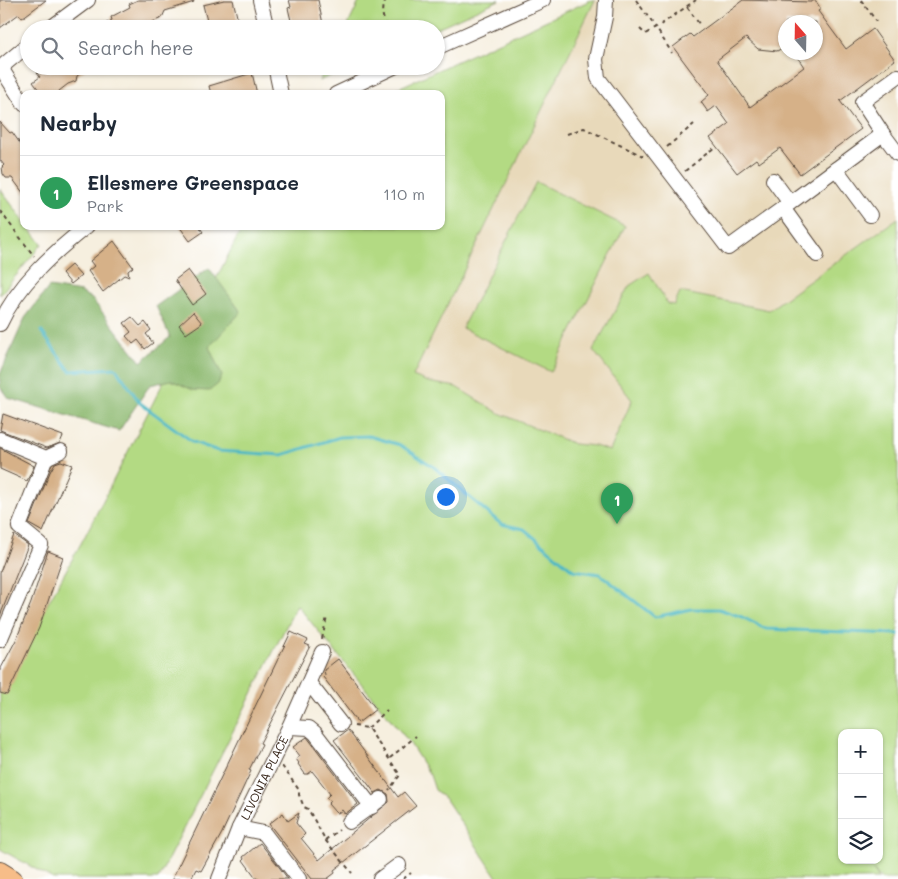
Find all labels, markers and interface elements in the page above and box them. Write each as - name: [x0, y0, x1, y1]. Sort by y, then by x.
- north arrow: [778, 15, 823, 60]
- search box: [20, 20, 445, 75]
- icon: search: [38, 34, 66, 62]
- text: Search here: [78, 35, 194, 60]
- text: Nearby: [40, 109, 117, 136]
- text: Ellesmere Greenspace: [87, 170, 299, 195]
- text: 1: [52, 183, 60, 204]
- text: 110 m: [383, 183, 425, 204]
- text: Park: [87, 195, 123, 216]
- pin: 1: [601, 483, 633, 524]
- your location: [433, 484, 459, 510]
- map controls: [838, 729, 883, 864]
- button: +: [838, 729, 883, 774]
- street label: LIVONIA PLACE: [236, 733, 292, 822]
- button: −: [838, 774, 883, 819]
- button: layers: [838, 819, 883, 864]

